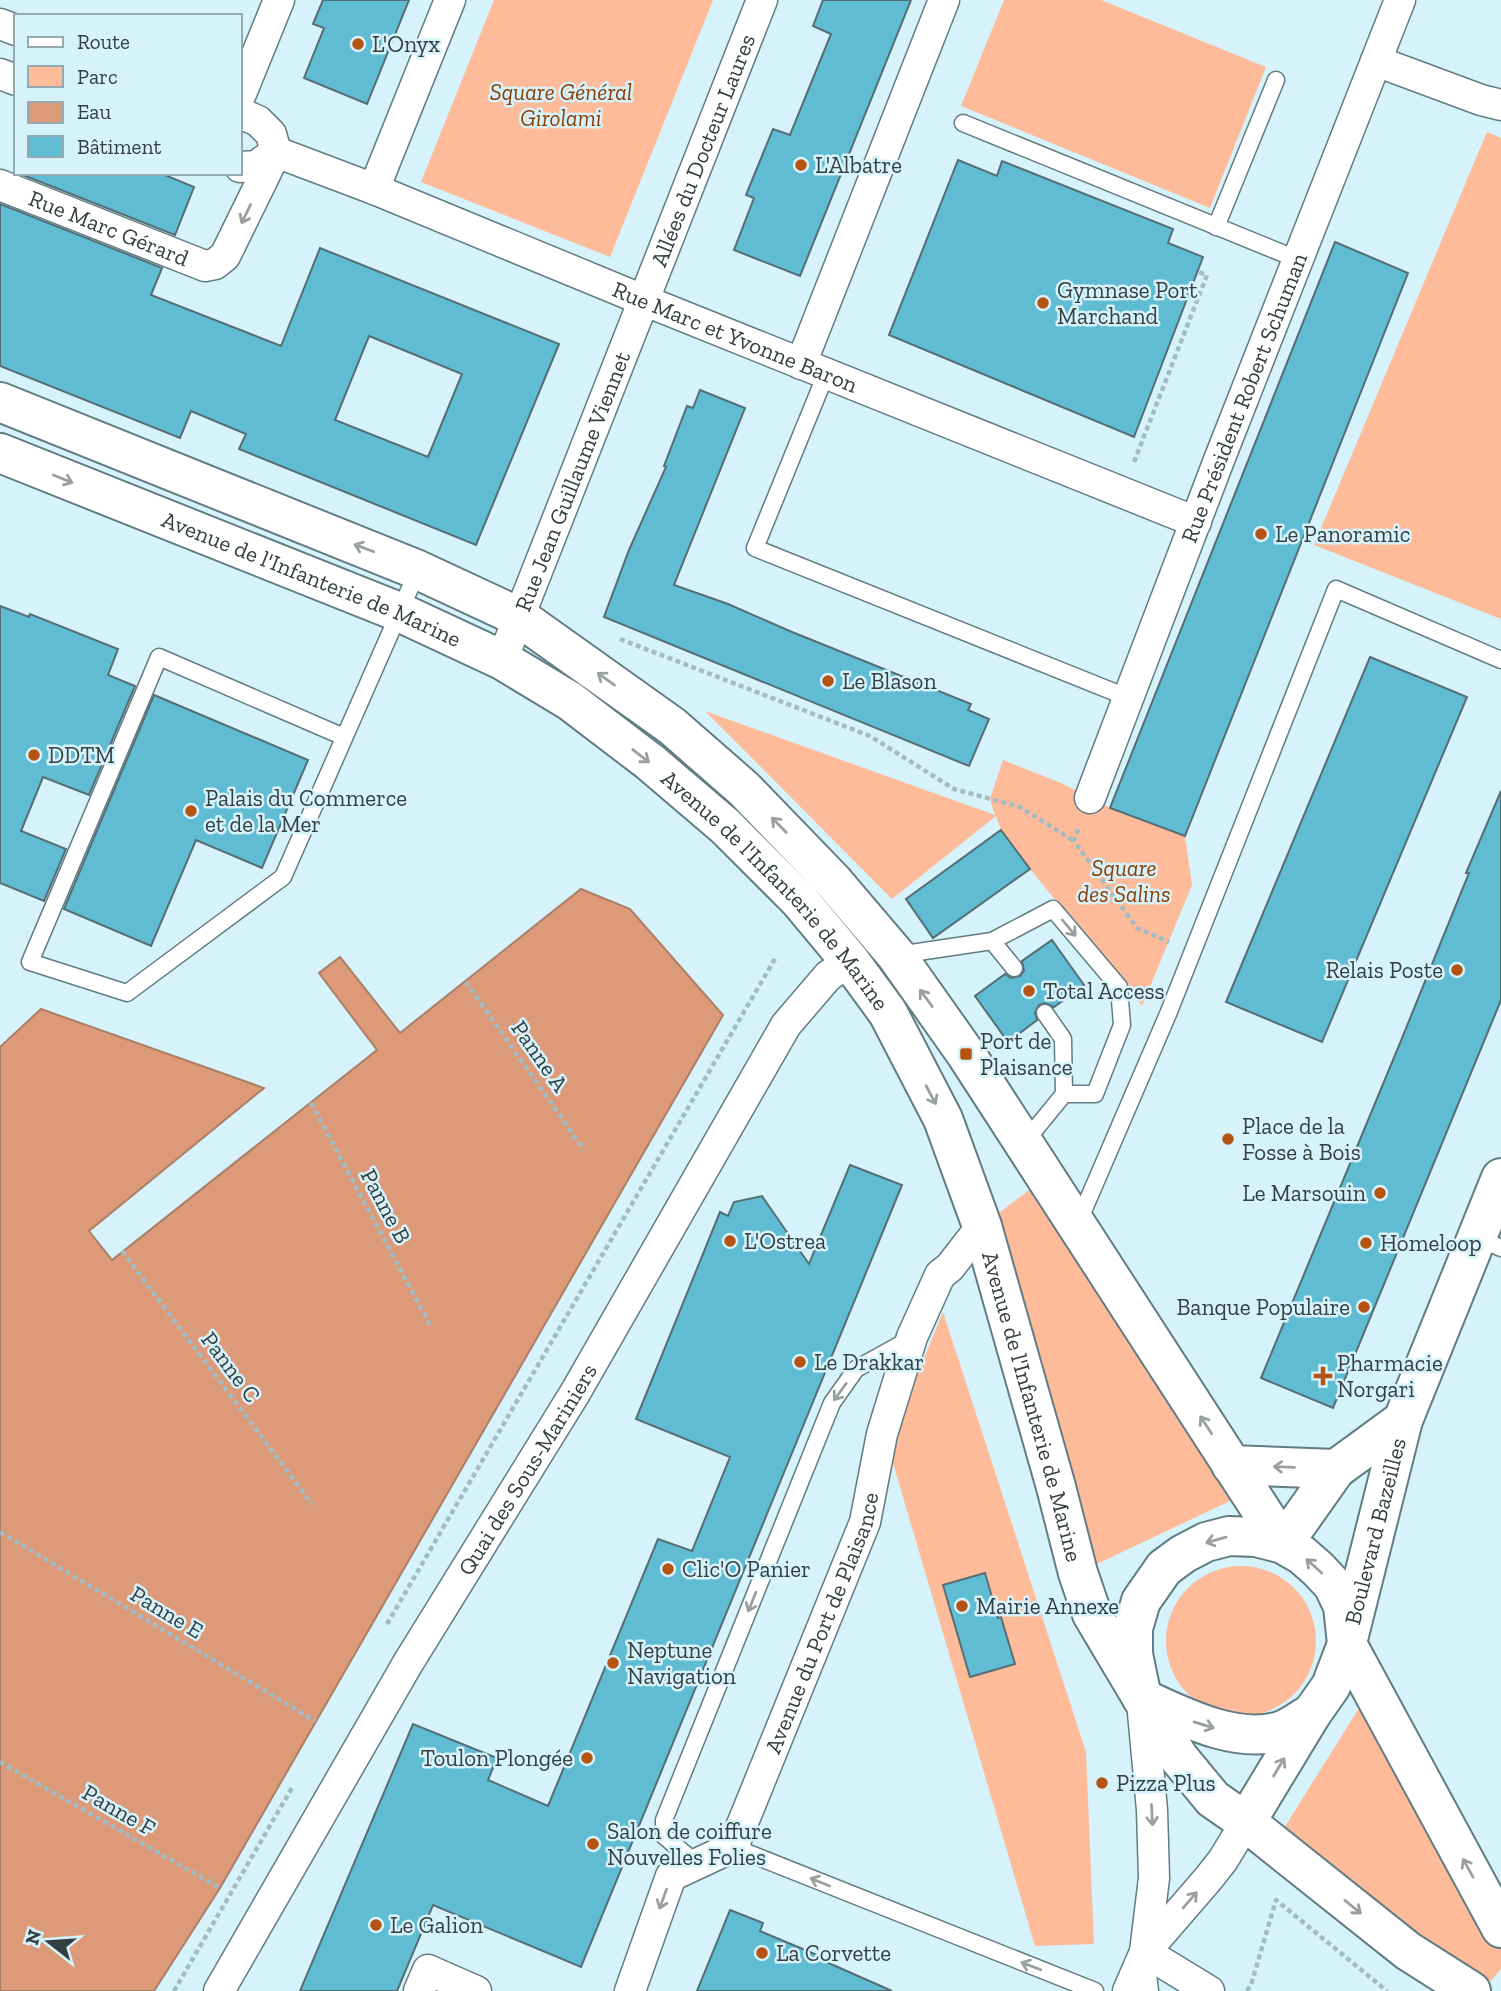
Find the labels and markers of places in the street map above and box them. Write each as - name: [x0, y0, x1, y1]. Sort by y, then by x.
- place label: L'Onyx: [372, 30, 440, 58]
- marker: L'Onyx: [350, 36, 366, 52]
- place label: L'Albatre: [815, 151, 902, 179]
- marker: L'Albatre: [793, 157, 809, 173]
- place label: Gymnase Port Marchand: [1057, 276, 1198, 330]
- marker: Gymnase Port Marchand: [1035, 295, 1051, 311]
- place label: Le Panoramic: [1275, 520, 1410, 548]
- marker: Le Panoramic: [1253, 526, 1269, 542]
- place label: Le Blason: [842, 667, 937, 695]
- marker: Le Blason: [820, 673, 836, 689]
- place label: DDTM: [48, 741, 115, 769]
- marker: DDTM: [26, 747, 42, 763]
- place label: Palais du Commerce et de la Mer: [205, 784, 407, 838]
- marker: Palais du Commerce et de la Mer: [183, 803, 199, 819]
- place label: Relais Poste: [1325, 956, 1443, 984]
- marker: Relais Poste: [1449, 962, 1465, 978]
- place label: Total Access: [1043, 977, 1165, 1005]
- marker: Total Access: [1021, 983, 1037, 999]
- place label: Port de Plaisance: [980, 1027, 1073, 1081]
- marker: Port de Plaisance: [958, 1046, 974, 1062]
- place label: Place de la Fosse à Bois: [1242, 1112, 1361, 1166]
- marker: Place de la Fosse à Bois: [1220, 1131, 1236, 1147]
- place label: Le Marsouin: [1242, 1179, 1366, 1207]
- marker: Le Marsouin: [1372, 1185, 1388, 1201]
- place label: L'Ostrea: [744, 1227, 826, 1255]
- place label: Homeloop: [1380, 1229, 1482, 1257]
- marker: L'Ostrea: [722, 1233, 738, 1249]
- marker: Homeloop: [1358, 1235, 1374, 1251]
- place label: Banque Populaire: [1176, 1293, 1350, 1321]
- marker: Banque Populaire: [1356, 1299, 1372, 1315]
- place label: Le Drakkar: [814, 1348, 924, 1376]
- place label: Pharmacie Norgari: [1337, 1349, 1443, 1403]
- marker: Le Drakkar: [792, 1354, 808, 1370]
- marker: Pharmacie Norgari: [1315, 1368, 1331, 1384]
- place label: Clic'O Panier: [682, 1555, 811, 1583]
- marker: Clic'O Panier: [660, 1561, 676, 1577]
- place label: Mairie Annexe: [976, 1592, 1119, 1620]
- marker: Mairie Annexe: [954, 1598, 970, 1614]
- place label: Neptune Navigation: [627, 1636, 736, 1690]
- marker: Neptune Navigation: [605, 1655, 621, 1671]
- place label: Toulon Plongée: [421, 1744, 573, 1772]
- marker: Toulon Plongée: [579, 1750, 595, 1766]
- place label: Pizza Plus: [1116, 1769, 1216, 1797]
- marker: Pizza Plus: [1094, 1775, 1110, 1791]
- place label: Salon de coiffure Nouvelles Folies: [607, 1817, 772, 1871]
- marker: Salon de coiffure Nouvelles Folies: [585, 1836, 601, 1852]
- place label: Le Galion: [390, 1911, 483, 1939]
- marker: Le Galion: [368, 1917, 384, 1933]
- place label: La Corvette: [776, 1939, 891, 1967]
- marker: La Corvette: [754, 1945, 770, 1961]

